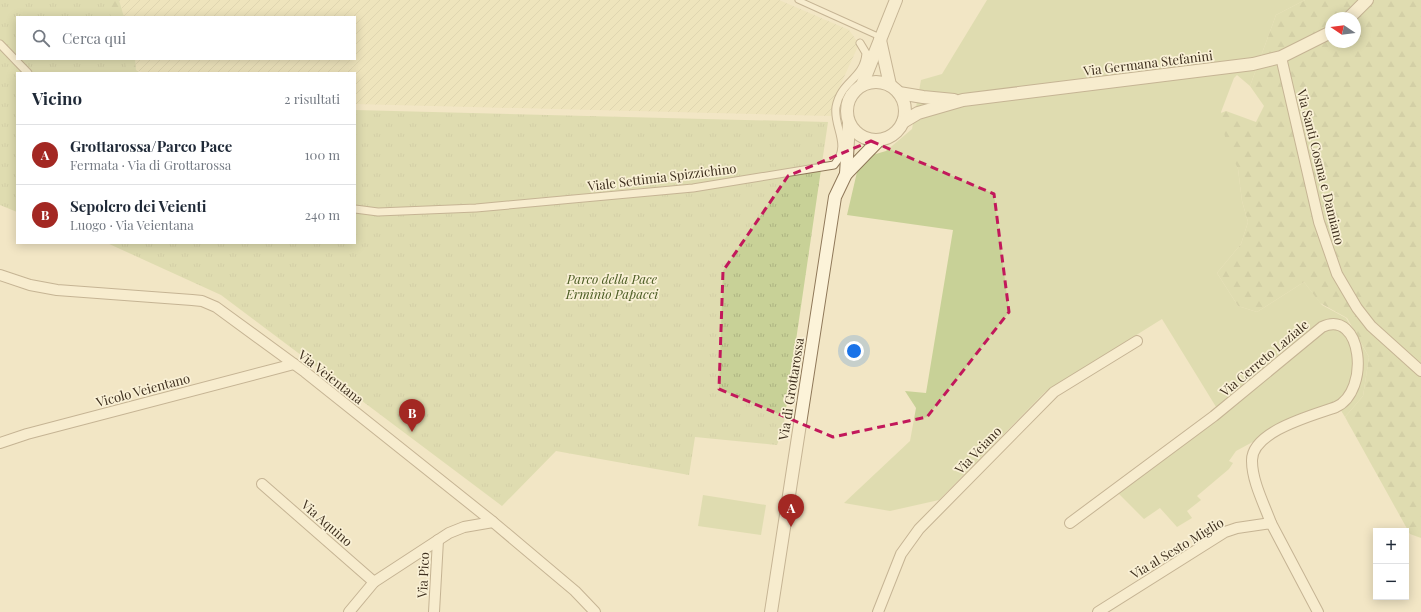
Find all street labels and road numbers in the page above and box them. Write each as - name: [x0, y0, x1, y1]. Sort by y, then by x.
- street label: Via Germana Stefanini: [1081, 46, 1214, 79]
- street label: Via Santi Cosma e Damiano: [1294, 87, 1349, 246]
- street label: Viale Settimia Spizzichino: [586, 159, 737, 194]
- street label: Via Cerreto Laziale: [1215, 315, 1312, 400]
- street label: Via di Grottarossa: [774, 336, 807, 442]
- street label: Via Veientana: [294, 345, 368, 408]
- street label: Vicolo Veientano: [93, 369, 192, 410]
- street label: Via Veiano: [950, 422, 1005, 478]
- street label: Via Aquino: [297, 495, 356, 550]
- street label: Via al Sesto Miglio: [1126, 513, 1226, 583]
- street label: Via Pico: [413, 552, 432, 599]

